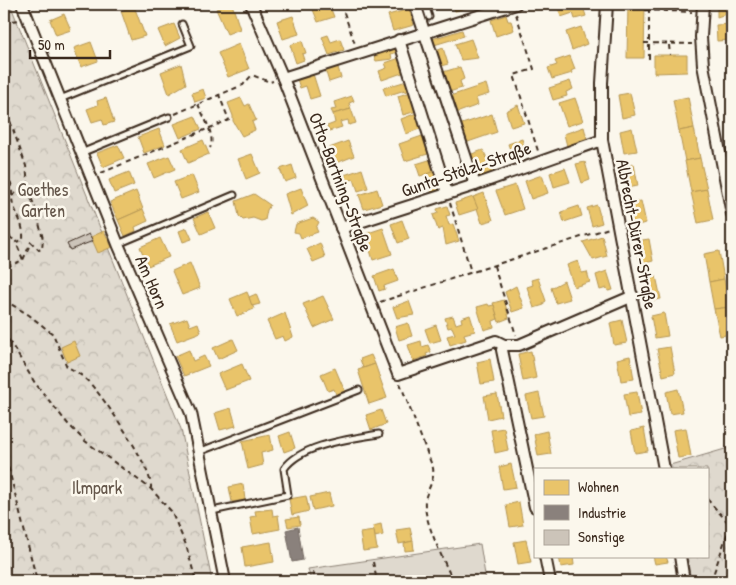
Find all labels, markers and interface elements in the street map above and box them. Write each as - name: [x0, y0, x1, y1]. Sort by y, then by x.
- scale bar: [30, 28, 110, 60]
- text: 50 m: [38, 34, 65, 55]
- street label: Otto-Bartning-Straße: [303, 109, 379, 255]
- street label: Gunta-Stölzl-Straße: [398, 135, 534, 203]
- street label: Albrecht-Dürer-Straße: [610, 157, 664, 311]
- park label: Goethes Garten: [18, 177, 69, 223]
- street label: Am Horn: [129, 251, 175, 313]
- legend: [534, 468, 708, 558]
- park label: Ilmpark: [72, 475, 123, 500]
- text: Wohnen: [578, 476, 619, 497]
- text: Industrie: [578, 502, 626, 523]
- text: Sonstige: [578, 526, 625, 547]

